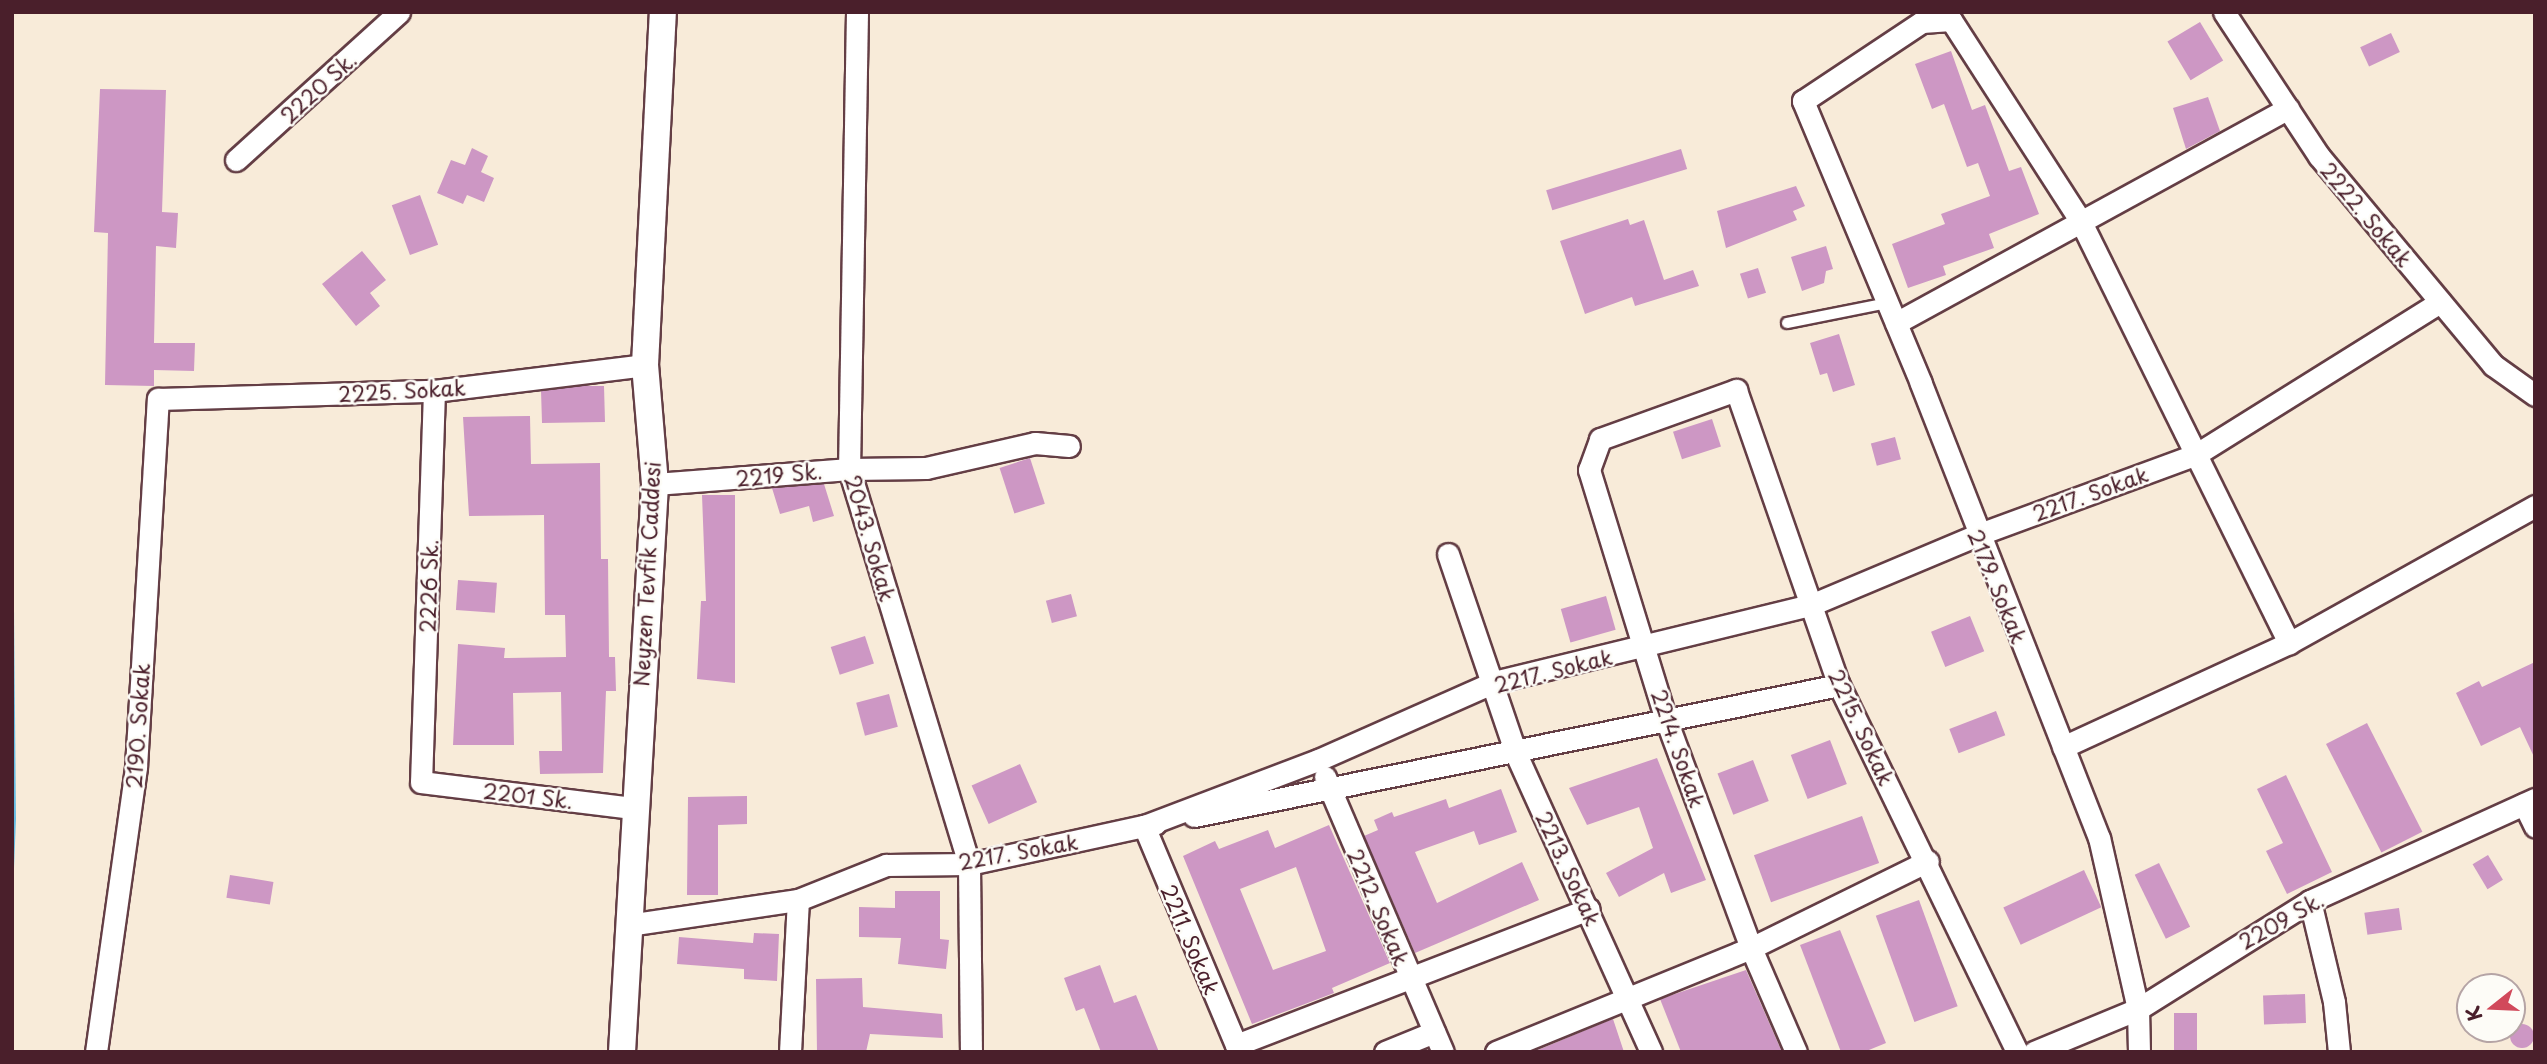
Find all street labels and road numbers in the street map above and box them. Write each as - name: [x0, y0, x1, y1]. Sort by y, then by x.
- street label: 2220 Sk.: [274, 46, 362, 128]
- street label: 2222. Sokak: [2315, 156, 2419, 272]
- street label: 2225. Sokak: [336, 374, 468, 406]
- street label: 2219 Sk.: [734, 458, 824, 490]
- street label: Neyzen Tevfik Caddesi: [627, 460, 665, 688]
- street label: 2217. Sokak: [2028, 460, 2152, 526]
- street label: 2043. Sokak: [841, 471, 901, 605]
- street label: 2179. Sokak: [1964, 525, 2032, 647]
- street label: 2226 Sk.: [414, 539, 442, 633]
- street label: 2217. Sokak: [1490, 643, 1616, 697]
- street label: 2190. Sokak: [120, 662, 154, 790]
- street label: 2215. Sokak: [1824, 664, 1900, 790]
- street label: 2214. Sokak: [1647, 684, 1711, 812]
- street label: 2201 Sk.: [481, 777, 575, 813]
- street label: 2213. Sokak: [1531, 806, 1607, 930]
- street label: 2217. Sokak: [955, 828, 1081, 874]
- street label: 2212. Sokak: [1342, 843, 1416, 971]
- street label: 2211. Sokak: [1156, 879, 1226, 999]
- street label: 2209 Sk.: [2234, 886, 2328, 954]

